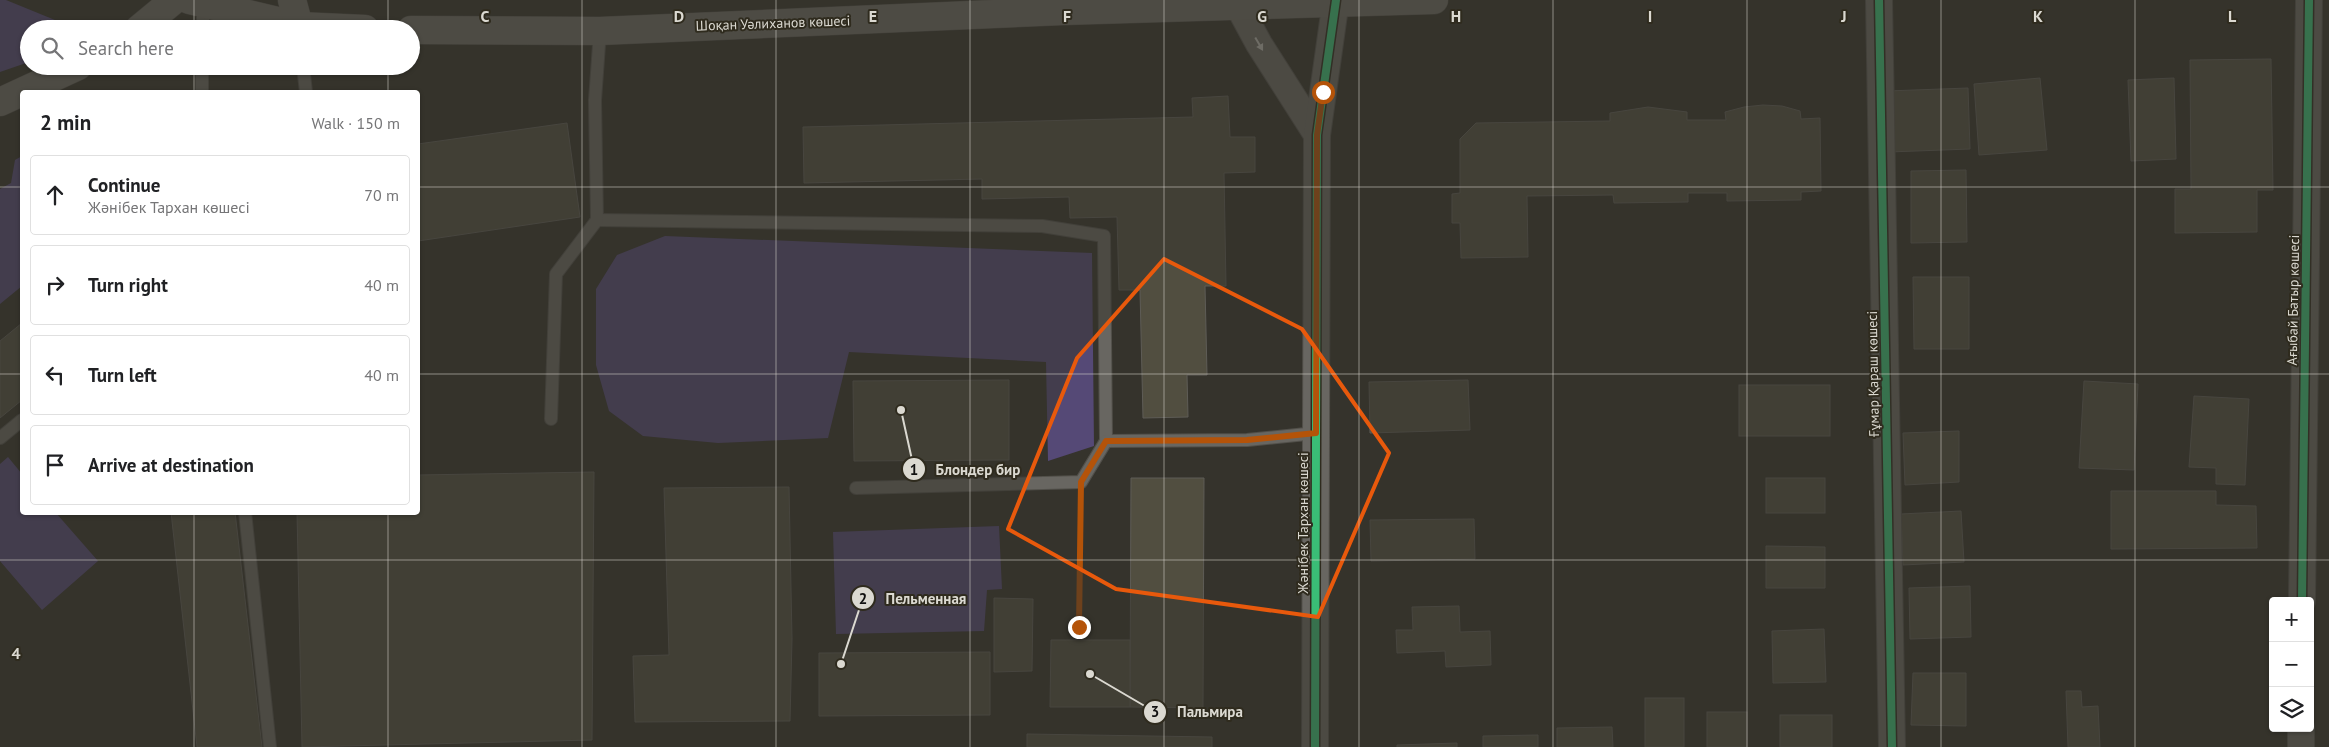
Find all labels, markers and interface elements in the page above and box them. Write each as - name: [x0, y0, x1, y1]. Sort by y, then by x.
- text: C: [481, 6, 490, 26]
- text: D: [674, 6, 684, 26]
- text: E: [869, 6, 877, 26]
- text: F: [1063, 6, 1071, 26]
- text: G: [1257, 6, 1267, 26]
- text: H: [1451, 6, 1461, 26]
- text: I: [1648, 6, 1652, 26]
- text: J: [1840, 6, 1847, 26]
- text: K: [2033, 6, 2043, 26]
- text: L: [2228, 6, 2237, 26]
- street label: Шоқан Уәлиханов көшесі: [695, 11, 851, 35]
- search box: [20, 20, 420, 75]
- icon: search: [38, 34, 66, 62]
- text: Search here: [78, 36, 174, 60]
- one-way arrow: [1255, 37, 1264, 50]
- route start: [1312, 81, 1335, 104]
- text: 2 min: [40, 109, 91, 136]
- text: Walk · 150 m: [311, 113, 400, 133]
- text: Continue: [88, 173, 160, 197]
- icon: ahead: [41, 181, 69, 209]
- text: 70 m: [364, 185, 399, 205]
- text: Жәнібек Тархан көшесі: [88, 197, 250, 217]
- street label: Ағыбай Батыр көшесі: [2283, 234, 2303, 366]
- icon: right: [41, 271, 69, 299]
- text: Turn right: [88, 273, 168, 297]
- text: 40 m: [364, 275, 399, 295]
- street label: Ғұмар Қараш көшесі: [1863, 311, 1883, 437]
- icon: left: [41, 361, 69, 389]
- text: Turn left: [88, 363, 157, 387]
- text: 40 m: [364, 365, 399, 385]
- icon: arrive: [41, 451, 69, 479]
- street label: Жәнібек Тархан көшесі: [1294, 452, 1312, 595]
- text: Arrive at destination: [88, 453, 254, 477]
- callout: Блондер бир: [901, 454, 1031, 484]
- text: 1: [910, 460, 918, 479]
- text: Блондер бир: [936, 460, 1020, 479]
- callout: Пельменная: [851, 583, 977, 613]
- text: 2: [859, 589, 867, 608]
- text: Пельменная: [886, 589, 966, 608]
- map controls: [2269, 597, 2314, 732]
- button: +: [2269, 597, 2314, 642]
- route end: [1068, 616, 1091, 639]
- button: −: [2269, 642, 2314, 687]
- text: 4: [11, 643, 21, 663]
- button: layers: [2269, 687, 2314, 732]
- callout: Пальмира: [1142, 697, 1253, 727]
- text: 3: [1151, 702, 1159, 721]
- text: Пальмира: [1177, 702, 1243, 721]

